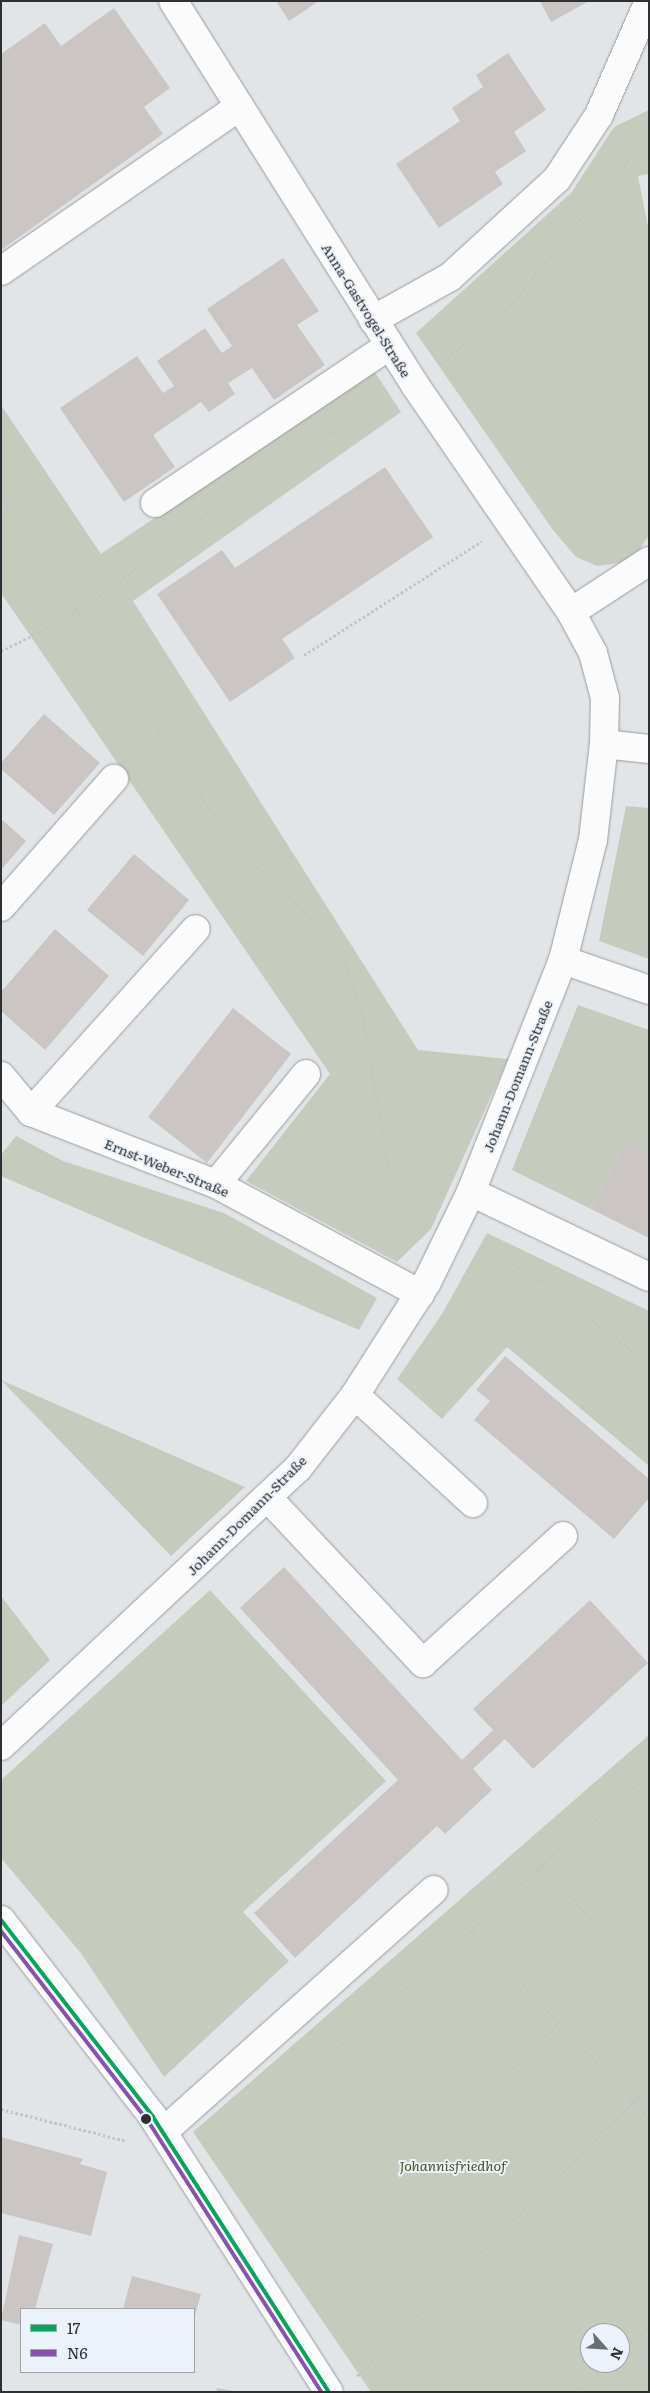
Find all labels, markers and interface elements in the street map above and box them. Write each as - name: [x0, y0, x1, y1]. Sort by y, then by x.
- street label: Anna-Gastvogel-Straße: [319, 240, 415, 380]
- street label: Johann-Domann-Straße: [479, 998, 555, 1154]
- street label: Ernst-Weber-Straße: [102, 1134, 232, 1200]
- street label: Johann-Domann-Straße: [183, 1452, 309, 1578]
- unlabelled marker: [141, 2114, 151, 2124]
- park label: Johannisfriedhof: [400, 2157, 506, 2173]
- legend: [20, 2308, 195, 2373]
- text: 17: [67, 2316, 80, 2339]
- north arrow: [580, 2323, 630, 2373]
- text: N6: [67, 2341, 88, 2364]
- text: N: [606, 2344, 629, 2364]

